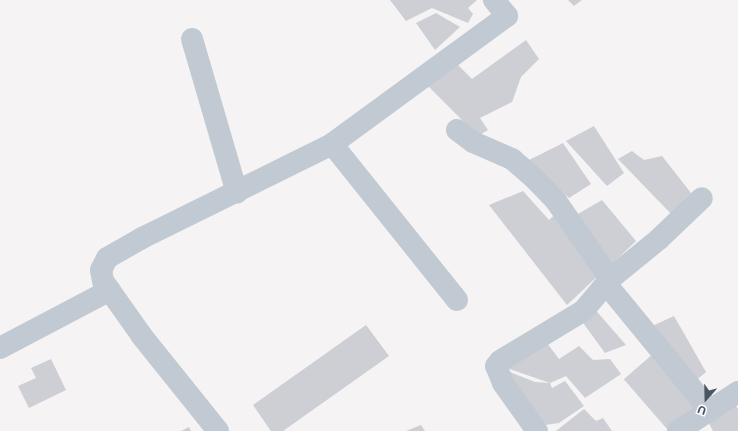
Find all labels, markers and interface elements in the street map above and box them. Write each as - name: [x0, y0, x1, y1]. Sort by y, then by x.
- north arrow: [686, 379, 726, 419]
- text: U: [695, 402, 708, 418]

